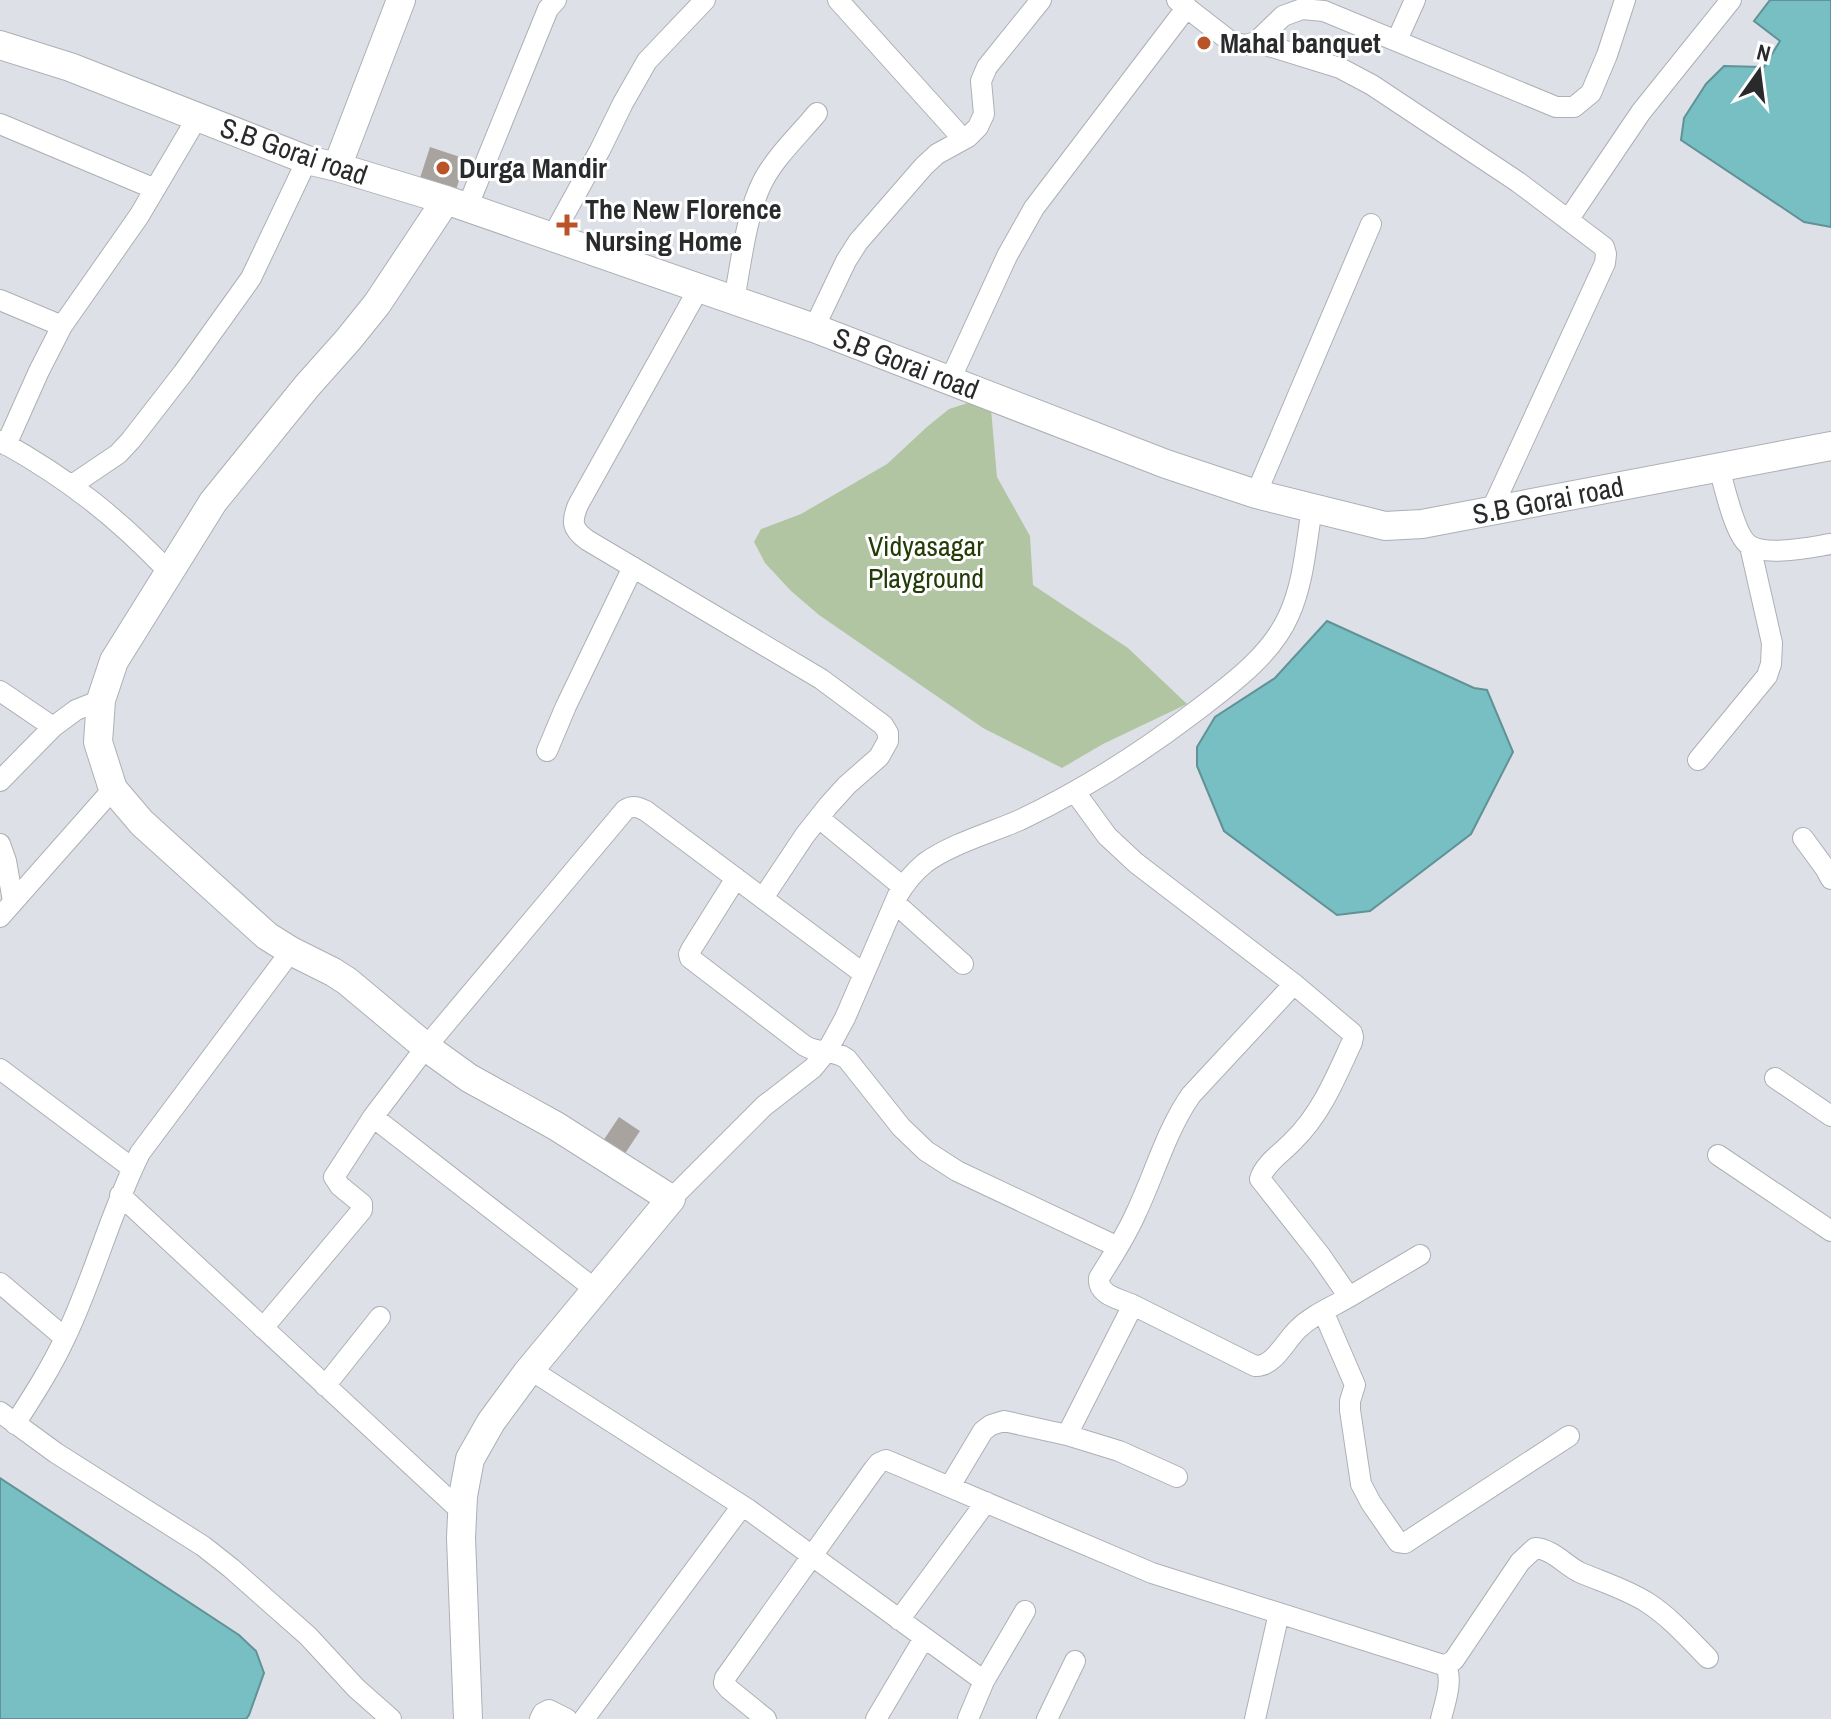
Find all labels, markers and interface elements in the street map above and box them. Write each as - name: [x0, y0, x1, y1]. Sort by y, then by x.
- place label: Mahal banquet: [1220, 24, 1381, 62]
- north arrow: [1719, 32, 1799, 112]
- marker: Mahal banquet: [1195, 34, 1213, 52]
- text: N: [1754, 36, 1774, 69]
- street label: S.B Gorai road: [215, 108, 373, 194]
- place label: Durga Mandir: [459, 149, 607, 187]
- marker: Durga Mandir: [434, 159, 452, 177]
- place label: The New Florence Nursing Home: [585, 190, 782, 260]
- marker: The New Florence Nursing Home: [556, 214, 578, 236]
- street label: S.B Gorai road: [828, 318, 984, 408]
- street label: S.B Gorai road: [1469, 467, 1627, 533]
- park label: Vidyasagar Playground: [868, 527, 984, 597]

